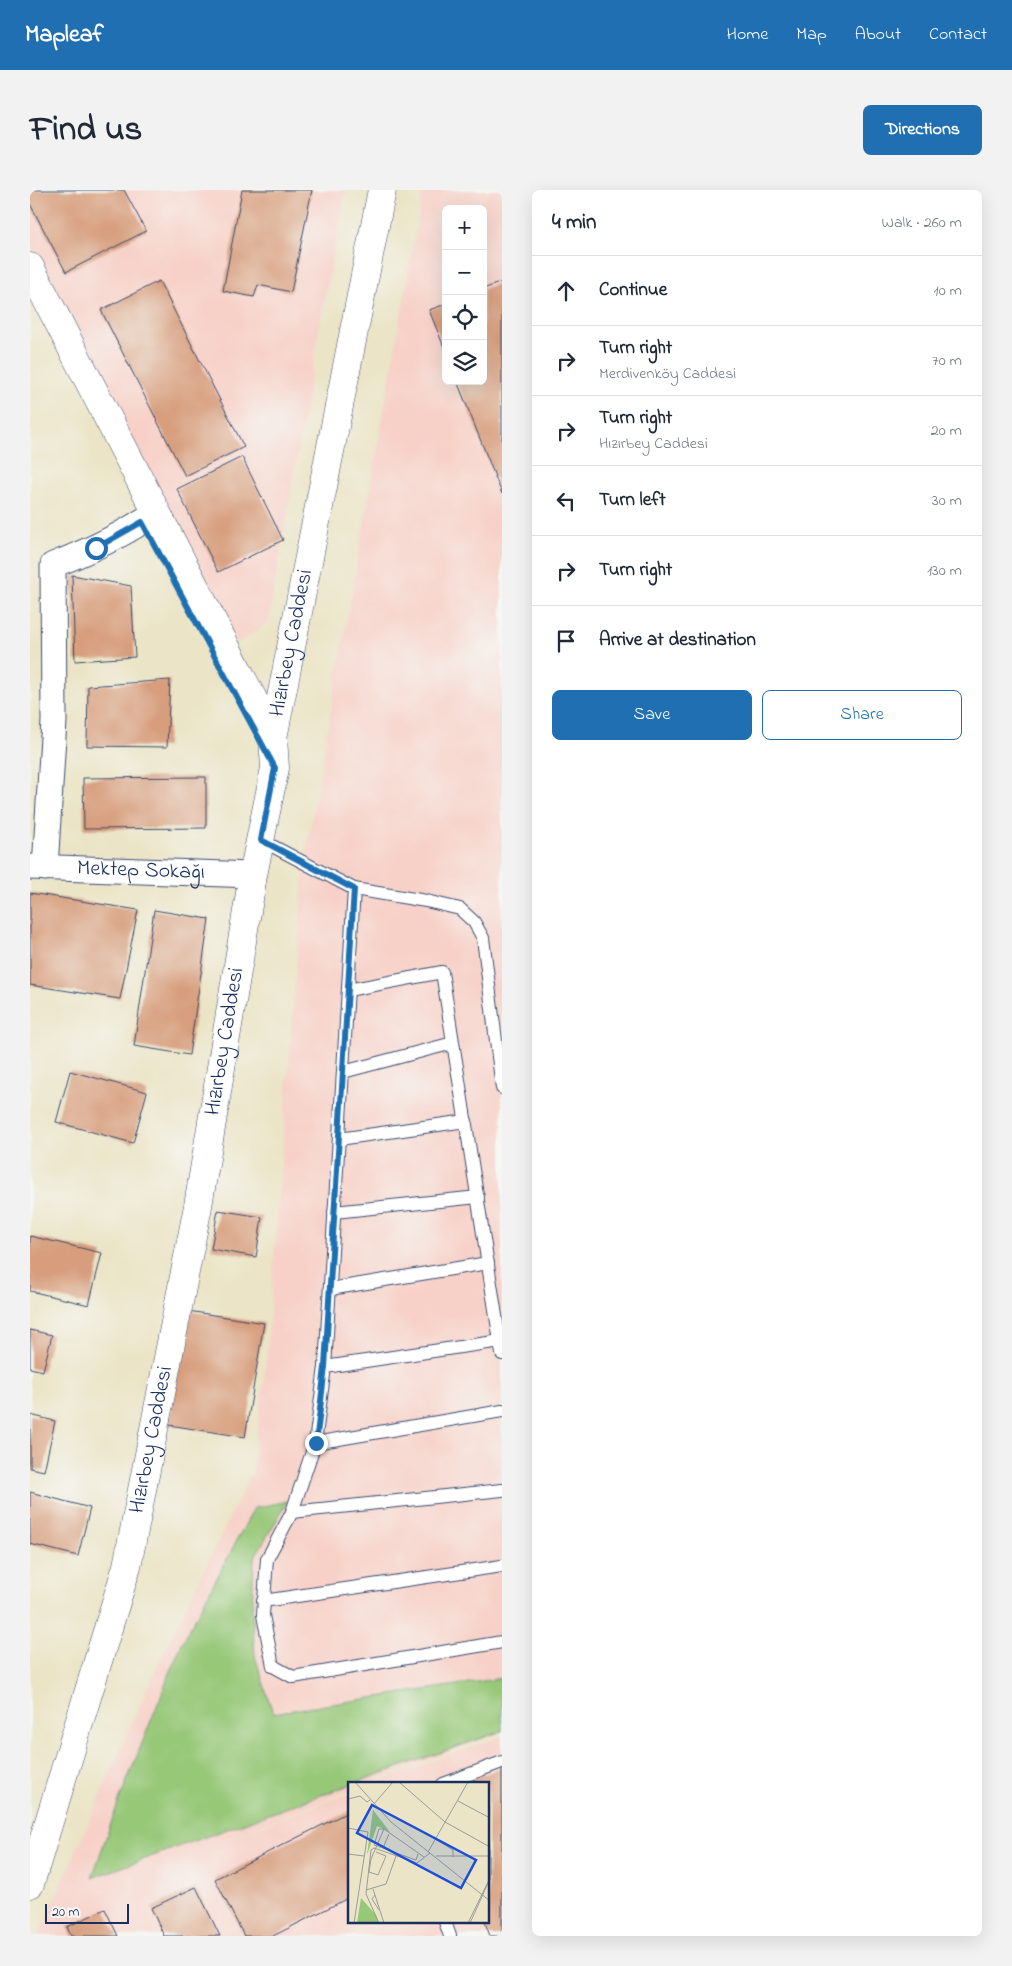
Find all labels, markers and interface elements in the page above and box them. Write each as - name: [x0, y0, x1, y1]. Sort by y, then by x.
- text: Mapleaf: [25, 18, 104, 53]
- text: Home: [727, 22, 768, 48]
- text: Map: [796, 22, 827, 48]
- text: About: [855, 22, 901, 48]
- text: Contact: [929, 22, 987, 48]
- text: Find us: [30, 105, 142, 156]
- button: Directions: [863, 105, 982, 155]
- map controls: [442, 205, 487, 385]
- button: +: [442, 205, 487, 250]
- text: 4 min: [552, 208, 596, 238]
- text: Walk · 260 m: [882, 211, 962, 235]
- button: −: [442, 250, 487, 295]
- icon: ahead: [552, 277, 580, 305]
- text: Continue: [599, 277, 667, 304]
- text: 10 m: [934, 279, 962, 303]
- button: locate: [442, 295, 487, 340]
- text: Turn right: [599, 335, 672, 362]
- button: layers: [442, 340, 487, 385]
- icon: right: [552, 347, 580, 375]
- text: 70 m: [932, 349, 962, 373]
- text: Merdivenköy Caddesi: [599, 362, 736, 386]
- text: Turn right: [599, 405, 672, 432]
- icon: right: [552, 417, 580, 445]
- text: 20 m: [931, 419, 962, 443]
- text: Hızırbey Caddesi: [599, 432, 708, 456]
- icon: left: [552, 487, 580, 515]
- text: Turn left: [599, 487, 666, 514]
- text: 30 m: [932, 489, 962, 513]
- route start: [85, 537, 108, 560]
- icon: right: [552, 557, 580, 585]
- text: Turn right: [599, 557, 672, 584]
- text: 130 m: [927, 559, 962, 583]
- street label: Hızırbey Caddesi: [262, 567, 322, 720]
- icon: arrive: [552, 627, 580, 655]
- text: Arrive at destination: [599, 627, 756, 654]
- button: Save: [552, 690, 752, 740]
- button: Share: [762, 690, 962, 740]
- street label: Mektep Sokağı: [76, 853, 205, 890]
- street label: Hızırbey Caddesi: [197, 965, 253, 1118]
- street label: Hızırbey Caddesi: [122, 1363, 182, 1516]
- route end: [305, 1432, 328, 1455]
- inset map: [348, 1782, 490, 1924]
- scale bar: [45, 1901, 129, 1924]
- text: 20 m: [52, 1902, 79, 1923]

